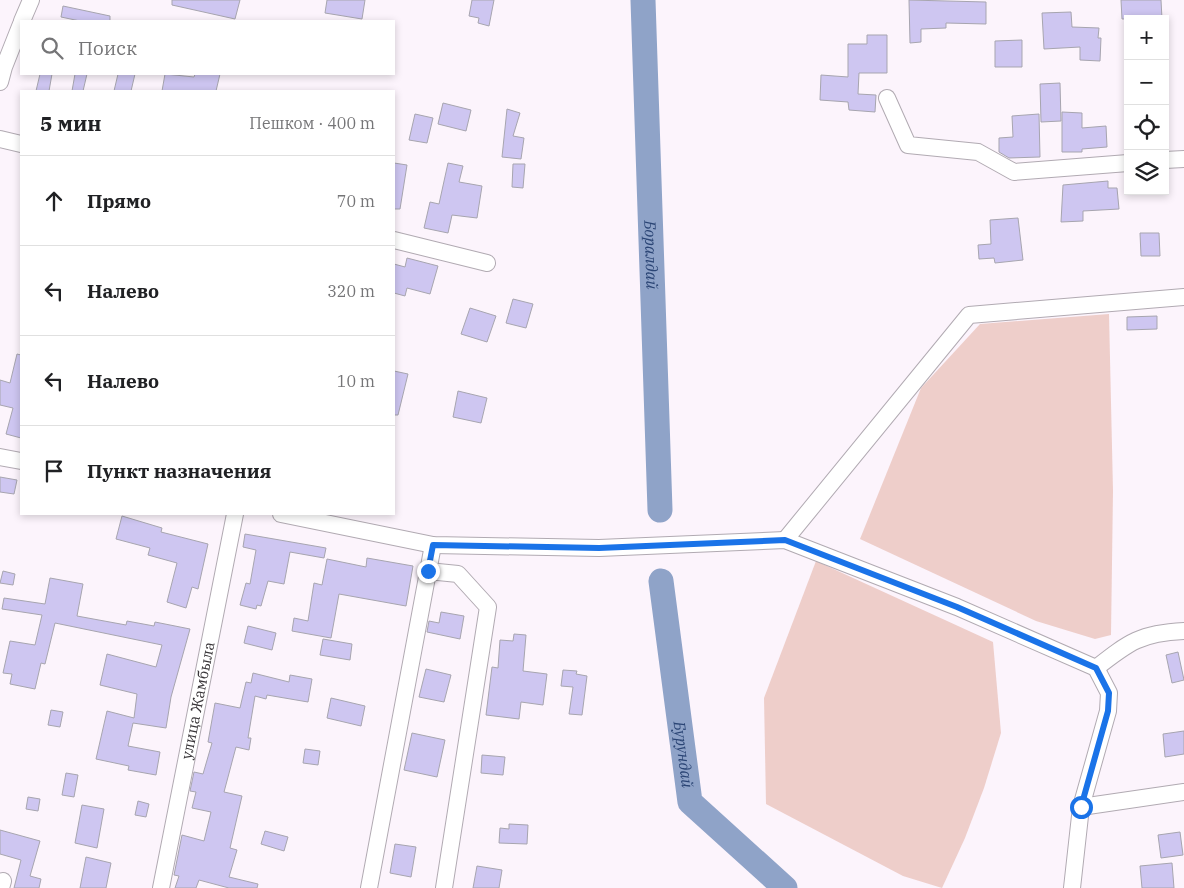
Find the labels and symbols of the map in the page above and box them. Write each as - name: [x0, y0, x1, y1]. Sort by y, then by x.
- water label: Боралдай: [640, 219, 663, 290]
- route end: [417, 560, 440, 583]
- street label: улица Жамбыла: [177, 640, 219, 761]
- water label: Бурундай: [669, 719, 698, 789]
- route start: [1070, 796, 1093, 819]

